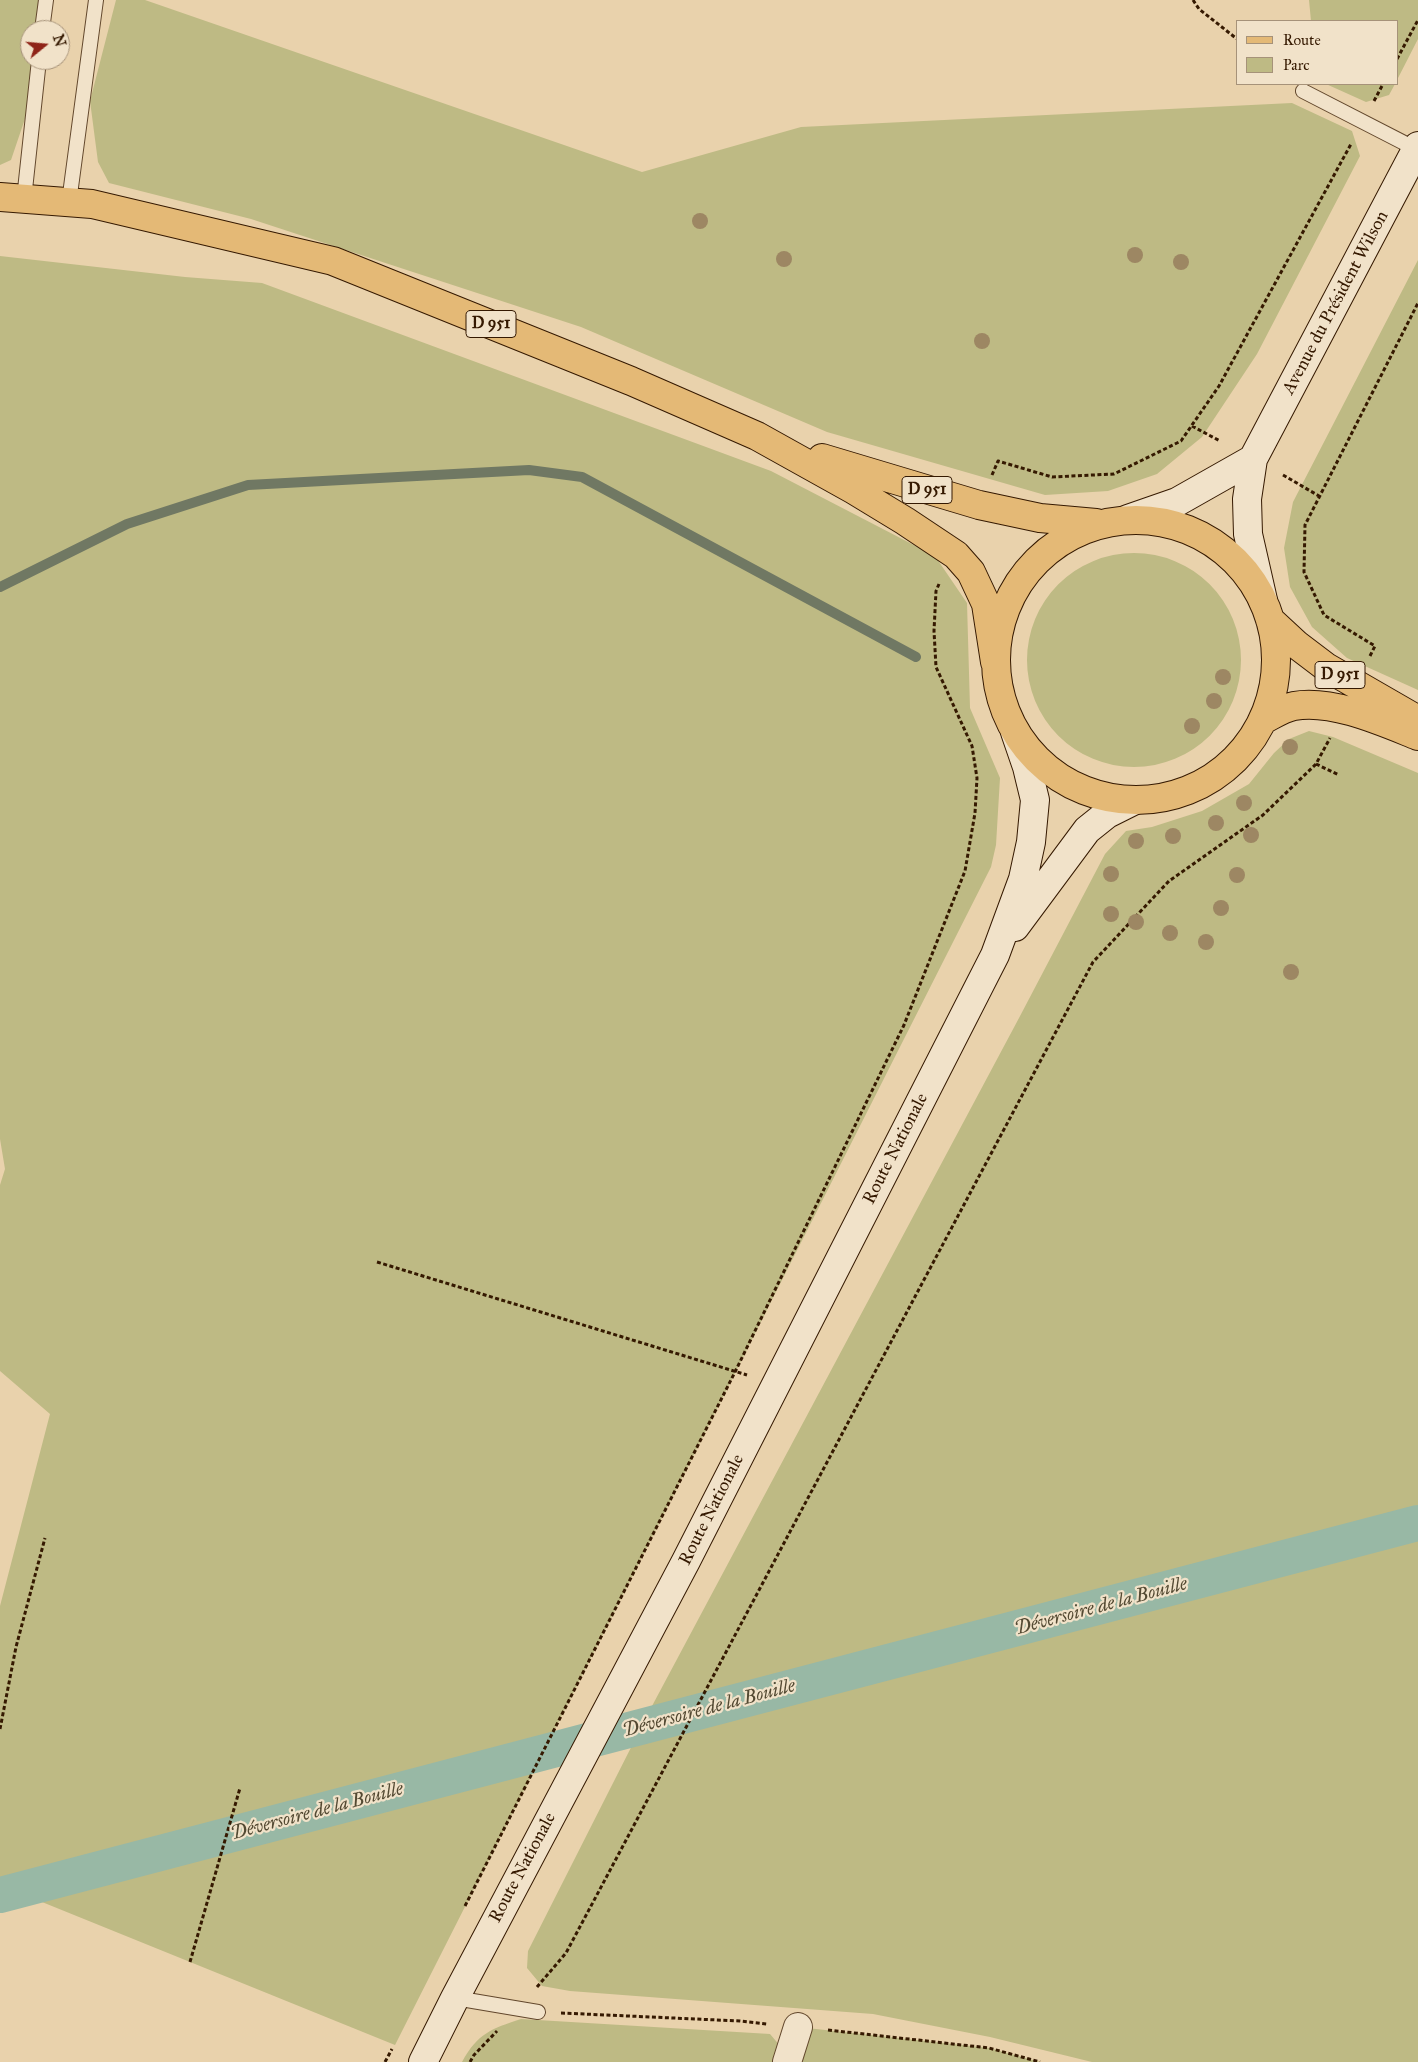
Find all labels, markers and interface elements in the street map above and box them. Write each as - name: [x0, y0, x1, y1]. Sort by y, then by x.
- north arrow: [20, 20, 70, 70]
- legend: [1236, 20, 1398, 85]
- text: Route: [1283, 31, 1321, 49]
- text: N: [49, 33, 69, 49]
- text: Parc: [1283, 56, 1310, 74]
- street label: Avenue du Président Wilson: [1278, 207, 1394, 399]
- road number: D 951: [466, 310, 516, 338]
- road number: D 951: [902, 476, 952, 504]
- road number: D 951: [1315, 662, 1365, 688]
- street label: Route Nationale: [859, 1090, 933, 1208]
- street label: Route Nationale: [675, 1451, 749, 1569]
- water label: Déversoire de la Bouille: [1012, 1573, 1190, 1641]
- water label: Déversoire de la Bouille: [620, 1675, 798, 1743]
- water label: Déversoire de la Bouille: [228, 1778, 406, 1846]
- street label: Route Nationale: [485, 1809, 561, 1927]

